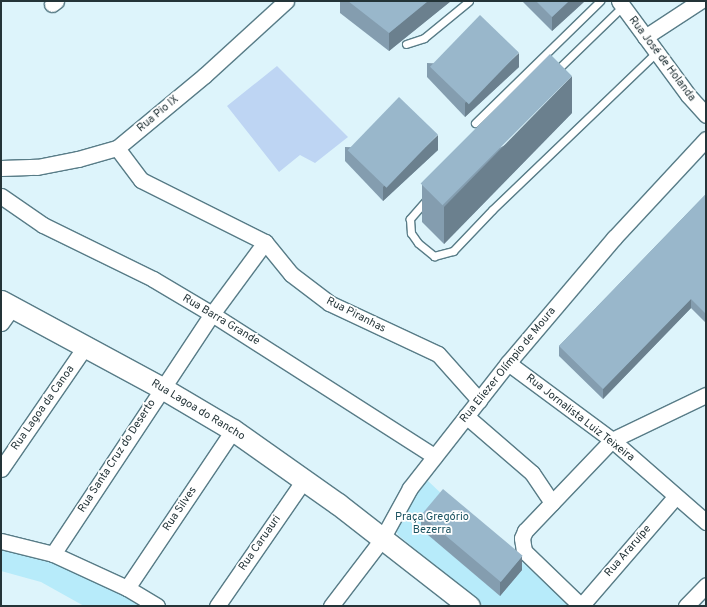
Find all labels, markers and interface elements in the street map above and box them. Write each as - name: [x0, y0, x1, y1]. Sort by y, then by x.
- street label: Rua José de Holanda: [626, 14, 698, 104]
- street label: Rua Pio IX: [135, 93, 181, 135]
- street label: Rua Barra Grande: [180, 292, 262, 348]
- street label: Rua Piranhas: [324, 294, 388, 336]
- street label: Rua Eliezer Olímpio de Moura: [457, 305, 559, 425]
- street label: Rua Lagoa da Canoa: [9, 363, 77, 453]
- street label: Rua Jornalista Luiz Teixeira: [523, 371, 637, 465]
- street label: Rua Lagoa do Rancho: [149, 377, 247, 443]
- street label: Rua Santa Cruz do Deserto: [75, 397, 159, 515]
- street label: Rua Silves: [160, 484, 200, 534]
- park label: Praça Gregório Bezerra: [395, 511, 469, 537]
- street label: Rua Caruauri: [236, 513, 284, 573]
- street label: Rua Araruípe: [602, 522, 654, 580]

